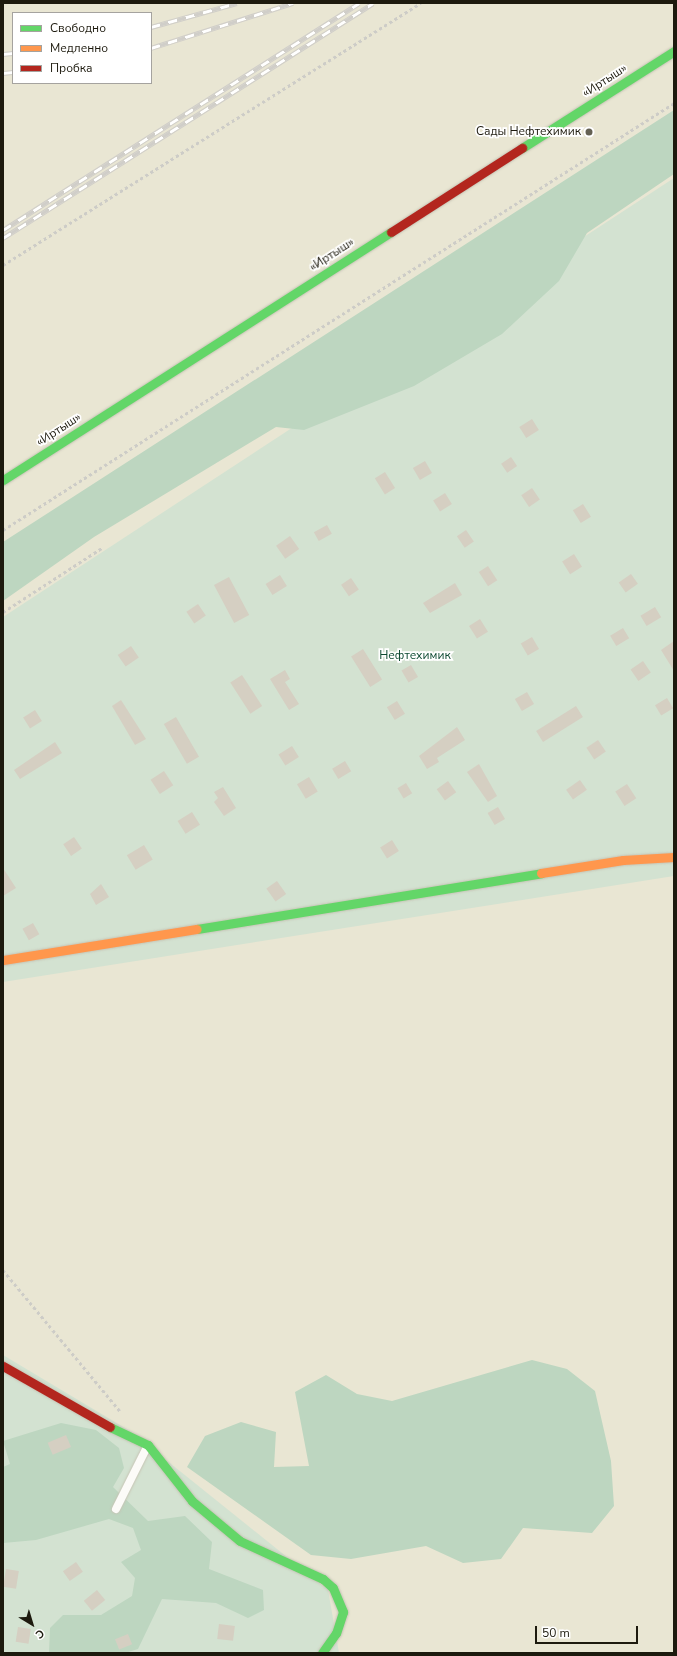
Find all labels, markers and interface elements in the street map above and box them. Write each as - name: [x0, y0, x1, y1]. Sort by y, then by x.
- legend: [12, 12, 152, 84]
- text: Свободно: [50, 20, 106, 36]
- text: Медленно: [50, 40, 108, 56]
- text: Пробка: [50, 60, 93, 76]
- street label: «Иртыш»: [580, 61, 630, 101]
- place label: Сады Нефтехимик: [476, 125, 581, 139]
- marker: Сады Нефтехимик: [584, 127, 594, 137]
- street label: «Иртыш»: [307, 235, 357, 275]
- street label: «Иртыш»: [34, 410, 84, 450]
- park label: Нефтехимик: [379, 649, 451, 663]
- north arrow: [12, 1604, 52, 1644]
- scale bar: [537, 1618, 640, 1644]
- text: 50 m: [542, 1625, 570, 1641]
- text: С: [32, 1626, 47, 1642]

